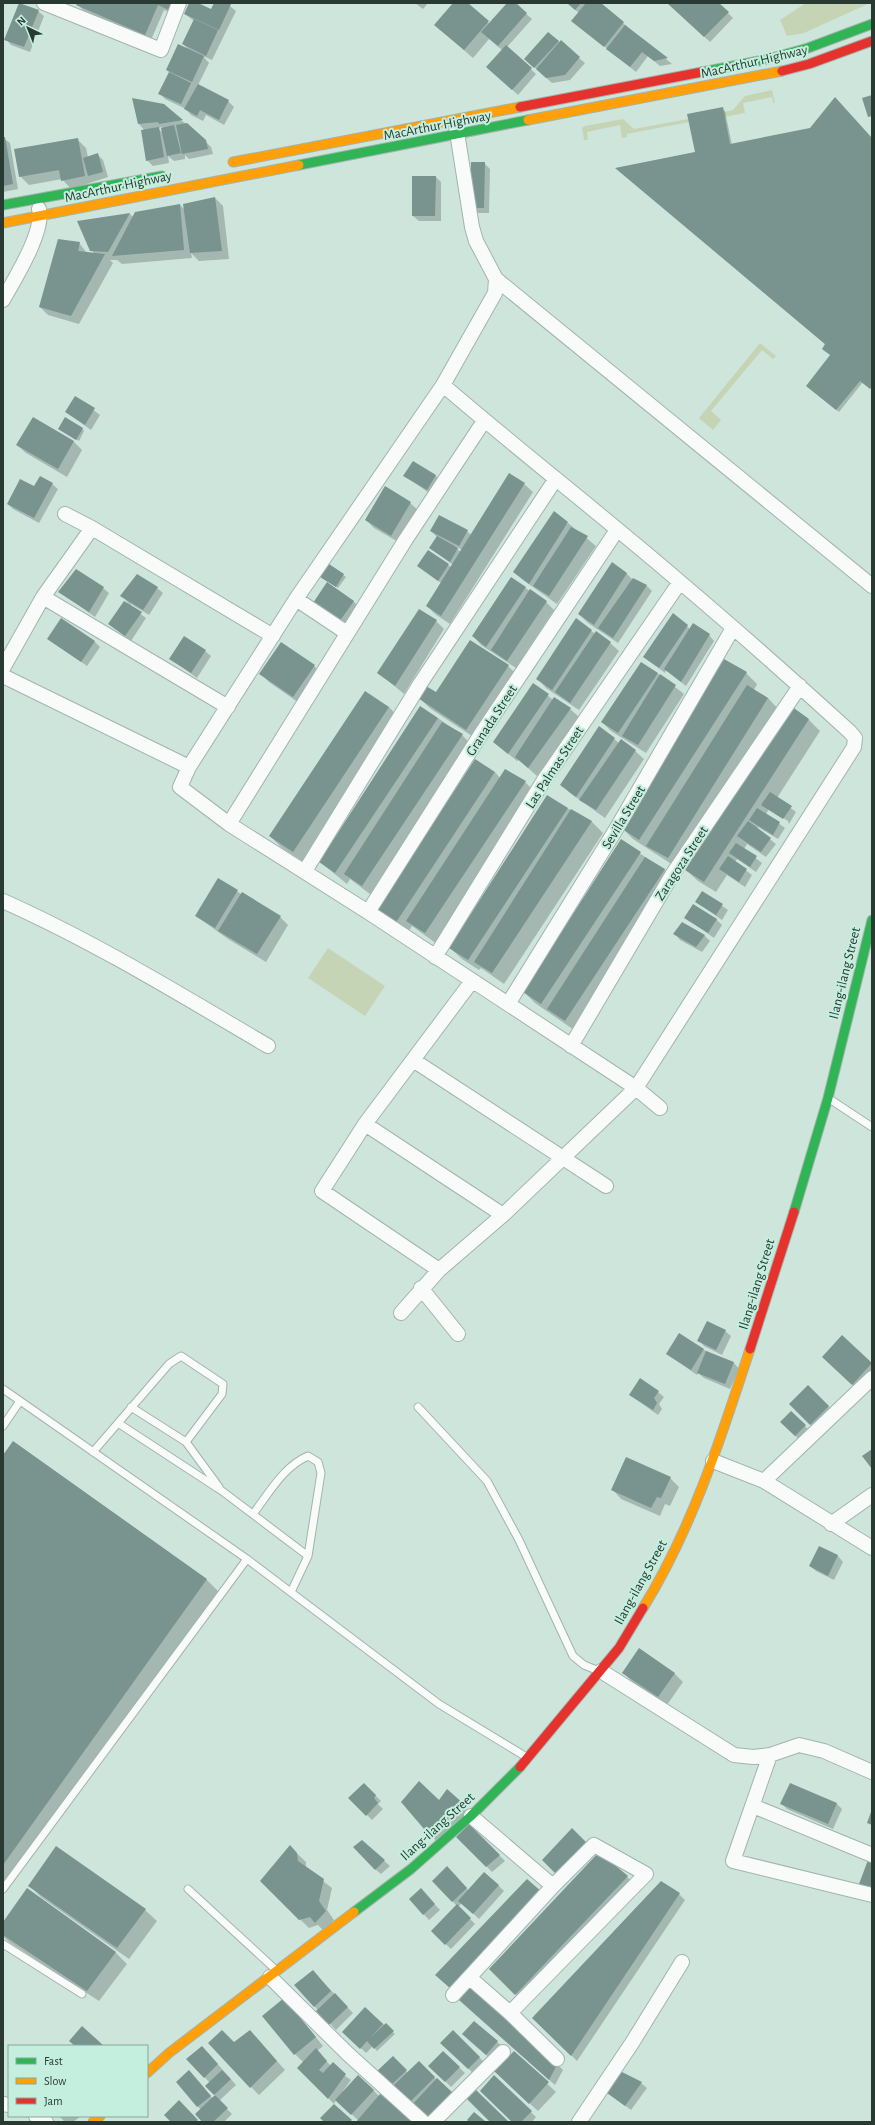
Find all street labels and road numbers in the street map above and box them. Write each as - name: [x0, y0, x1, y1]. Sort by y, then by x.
- street label: MacArthur Highway: [700, 43, 809, 81]
- street label: MacArthur Highway: [382, 109, 492, 143]
- street label: MacArthur Highway: [63, 169, 173, 205]
- street label: Granada Street: [464, 682, 520, 759]
- street label: Las Palmas Street: [523, 724, 587, 811]
- street label: Sevilla Street: [600, 783, 648, 851]
- street label: Zaragoza Street: [653, 823, 711, 903]
- street label: Ilang-ilang Street: [827, 925, 863, 1021]
- street label: Ilang-ilang Street: [736, 1237, 778, 1331]
- street label: Ilang-ilang Street: [612, 1537, 670, 1627]
- street label: Ilang-ilang Street: [398, 1790, 478, 1864]

